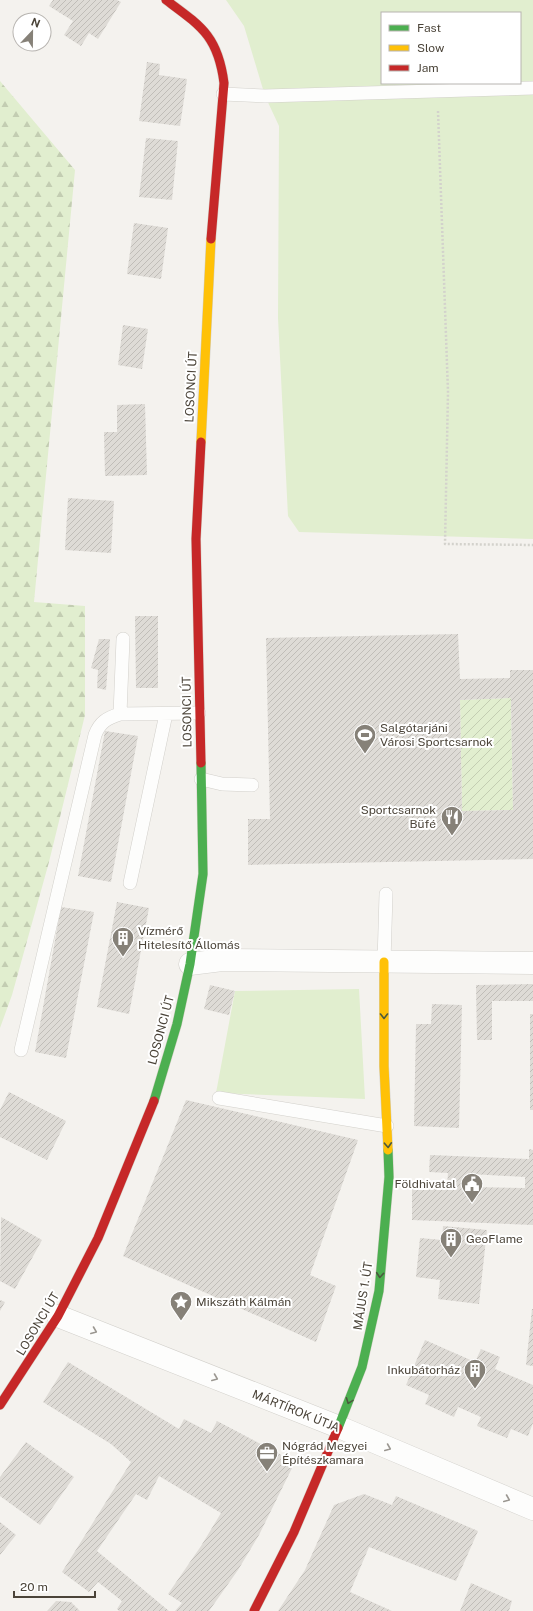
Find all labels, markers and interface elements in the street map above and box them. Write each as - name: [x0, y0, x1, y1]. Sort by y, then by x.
- north arrow: [12, 12, 52, 52]
- legend: [381, 12, 521, 84]
- text: N: [30, 16, 42, 30]
- text: Fast: [417, 21, 442, 35]
- text: Slow: [417, 41, 445, 55]
- text: Jam: [417, 61, 439, 75]
- street label: LOSONCI ÚT: [182, 351, 200, 423]
- street label: LOSONCI ÚT: [179, 676, 195, 748]
- place label: Salgótarjáni Városi Sportcsarnok: [380, 721, 493, 749]
- sports icon: Salgótarjáni Városi Sportcsarnok: [352, 722, 378, 755]
- place label: Sportcsarnok Büfé: [361, 803, 436, 831]
- restaurant icon: Sportcsarnok Büfé: [439, 804, 465, 837]
- place label: Vízmérő Hitelesítő Állomás: [138, 924, 240, 952]
- building icon: Vízmérő Hitelesítő Állomás: [110, 925, 136, 958]
- street label: LOSONCI ÚT: [145, 994, 177, 1066]
- one-way arrow: [380, 1013, 388, 1019]
- one-way arrow: [383, 1142, 392, 1148]
- public building icon: Földhivatal: [459, 1171, 485, 1204]
- place label: Földhivatal: [395, 1177, 456, 1191]
- building icon: GeoFlame: [438, 1226, 464, 1259]
- place label: GeoFlame: [466, 1232, 523, 1246]
- street label: MÁJUS 1. ÚT: [351, 1261, 375, 1331]
- one-way arrow: [376, 1272, 385, 1278]
- place icon: Mikszáth Kálmán: [168, 1289, 194, 1322]
- street label: LOSONCI ÚT: [14, 1290, 62, 1358]
- place label: Mikszáth Kálmán: [196, 1295, 291, 1309]
- one-way arrow: [91, 1326, 98, 1334]
- building icon: Inkubátorház: [462, 1357, 488, 1390]
- place label: Inkubátorház: [387, 1363, 460, 1377]
- one-way arrow: [212, 1374, 219, 1382]
- street label: MÁRTÍROK ÚTJA: [250, 1387, 342, 1435]
- one-way arrow: [346, 1397, 354, 1404]
- place label: Nógrád Megyei Építészkamara: [282, 1439, 367, 1467]
- office icon: Nógrád Megyei Építészkamara: [254, 1440, 280, 1473]
- one-way arrow: [383, 1443, 391, 1451]
- one-way arrow: [504, 1494, 511, 1502]
- scale bar: [14, 1573, 95, 1599]
- text: 20 m: [20, 1580, 48, 1594]

